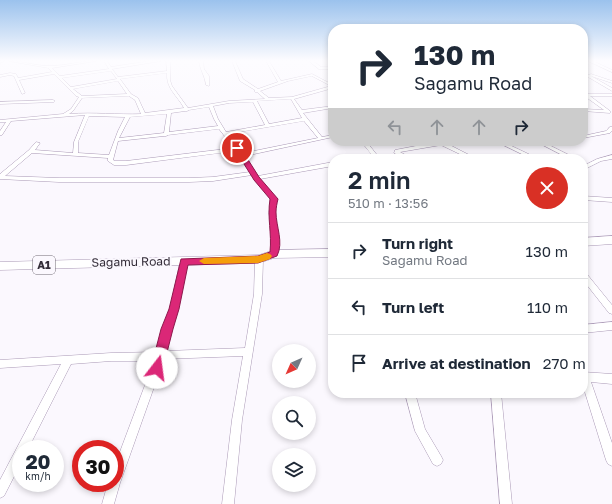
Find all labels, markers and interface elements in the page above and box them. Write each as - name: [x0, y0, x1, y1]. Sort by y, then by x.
- text: 130 m: [414, 38, 495, 71]
- icon: right: [348, 40, 400, 92]
- text: Sagamu Road: [414, 72, 532, 94]
- icon: left: [384, 116, 406, 138]
- icon: ahead: [426, 116, 448, 138]
- icon: ahead: [468, 116, 490, 138]
- icon: right: [510, 116, 532, 138]
- pin: [220, 131, 254, 165]
- icon: arrive: [226, 137, 248, 159]
- text: 2 min: [348, 165, 410, 194]
- button: close: [526, 167, 568, 209]
- text: 510 m · 13:56: [348, 195, 428, 211]
- text: Turn right: [382, 234, 453, 252]
- icon: right: [348, 240, 370, 262]
- text: 130 m: [526, 242, 568, 260]
- text: Sagamu Road: [382, 252, 467, 268]
- street label: Sagamu Road: [91, 253, 171, 270]
- road number: A1: [33, 256, 55, 274]
- icon: left: [348, 296, 370, 318]
- text: Turn left: [382, 298, 444, 316]
- text: 110 m: [527, 298, 568, 316]
- north arrow: [272, 344, 316, 388]
- map controls: [272, 344, 316, 492]
- position arrow: [136, 347, 178, 389]
- icon: arrive: [348, 352, 370, 374]
- text: Arrive at destination: [382, 354, 531, 372]
- text: 270 m: [543, 354, 586, 372]
- button: search: [272, 396, 316, 440]
- speed limit sign: 30: [72, 440, 124, 492]
- button: layers: [272, 448, 316, 492]
- text: 20: [25, 449, 51, 473]
- text: km/h: [25, 470, 51, 482]

